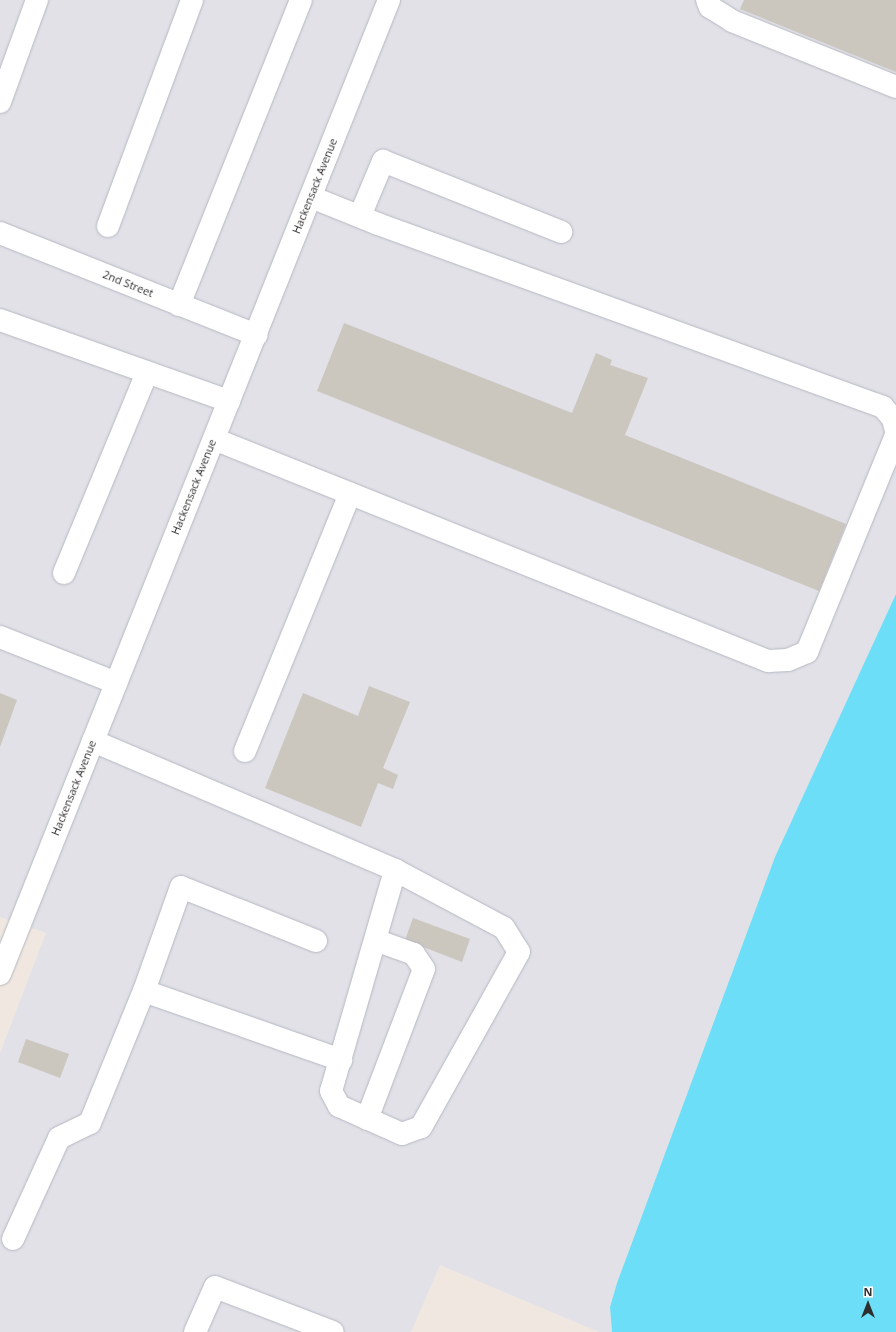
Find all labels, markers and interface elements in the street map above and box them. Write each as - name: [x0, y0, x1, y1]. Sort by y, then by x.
- street label: Hackensack Avenue: [290, 136, 340, 236]
- street label: 2nd Street: [101, 268, 155, 300]
- street label: Hackensack Avenue: [169, 437, 219, 537]
- street label: Hackensack Avenue: [49, 738, 99, 838]
- north arrow: [848, 1284, 888, 1324]
- text: N: [864, 1284, 872, 1299]

